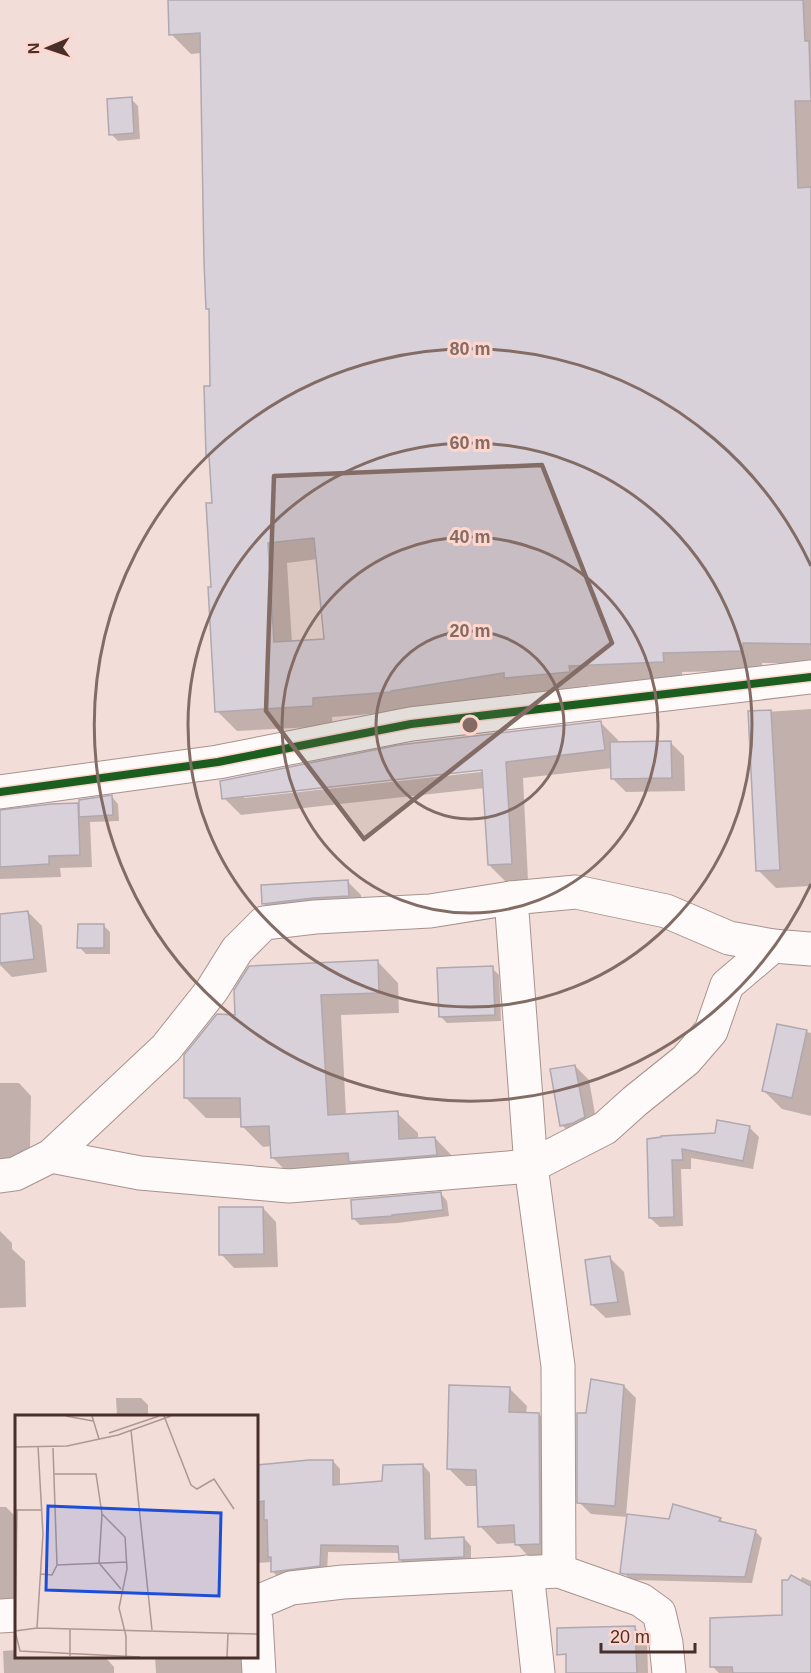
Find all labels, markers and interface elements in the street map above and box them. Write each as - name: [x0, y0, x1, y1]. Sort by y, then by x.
- north arrow: [18, 18, 78, 78]
- text: N: [25, 42, 42, 55]
- text: 80 m: [449, 339, 491, 359]
- text: 60 m: [449, 433, 491, 453]
- text: 40 m: [449, 527, 491, 547]
- text: 20 m: [449, 621, 491, 641]
- centre of rings: [460, 715, 480, 735]
- inset map: [15, 1415, 258, 1658]
- scale bar: [601, 1616, 696, 1654]
- text: 20 m: [610, 1627, 650, 1647]

